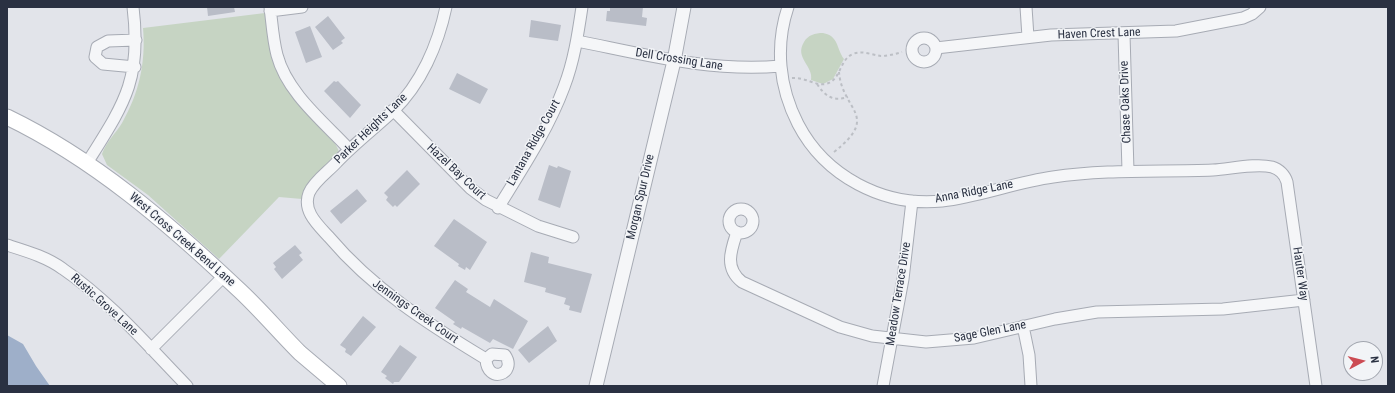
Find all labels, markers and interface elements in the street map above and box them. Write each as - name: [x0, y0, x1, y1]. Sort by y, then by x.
- street label: Haven Crest Lane: [1057, 25, 1141, 43]
- street label: Dell Crossing Lane: [634, 46, 724, 74]
- street label: Chase Oaks Drive: [1117, 60, 1135, 144]
- street label: Parker Heights Lane: [332, 91, 410, 167]
- street label: Lantana Ridge Court: [504, 97, 564, 189]
- street label: Hazel Bay Court: [423, 141, 489, 203]
- street label: Morgan Spur Drive: [624, 153, 658, 241]
- street label: Anna Ridge Lane: [934, 177, 1014, 207]
- street label: West Cross Creek Bend Lane: [126, 190, 238, 290]
- street label: Meadow Terrace Drive: [884, 241, 914, 347]
- street label: Hauter Way: [1289, 246, 1311, 302]
- street label: Rustic Grove Lane: [68, 271, 140, 339]
- street label: Jennings Creek Court: [369, 277, 461, 347]
- street label: Sage Glen Lane: [953, 318, 1027, 346]
- north arrow: [1343, 341, 1383, 381]
- text: N: [1368, 355, 1381, 364]

